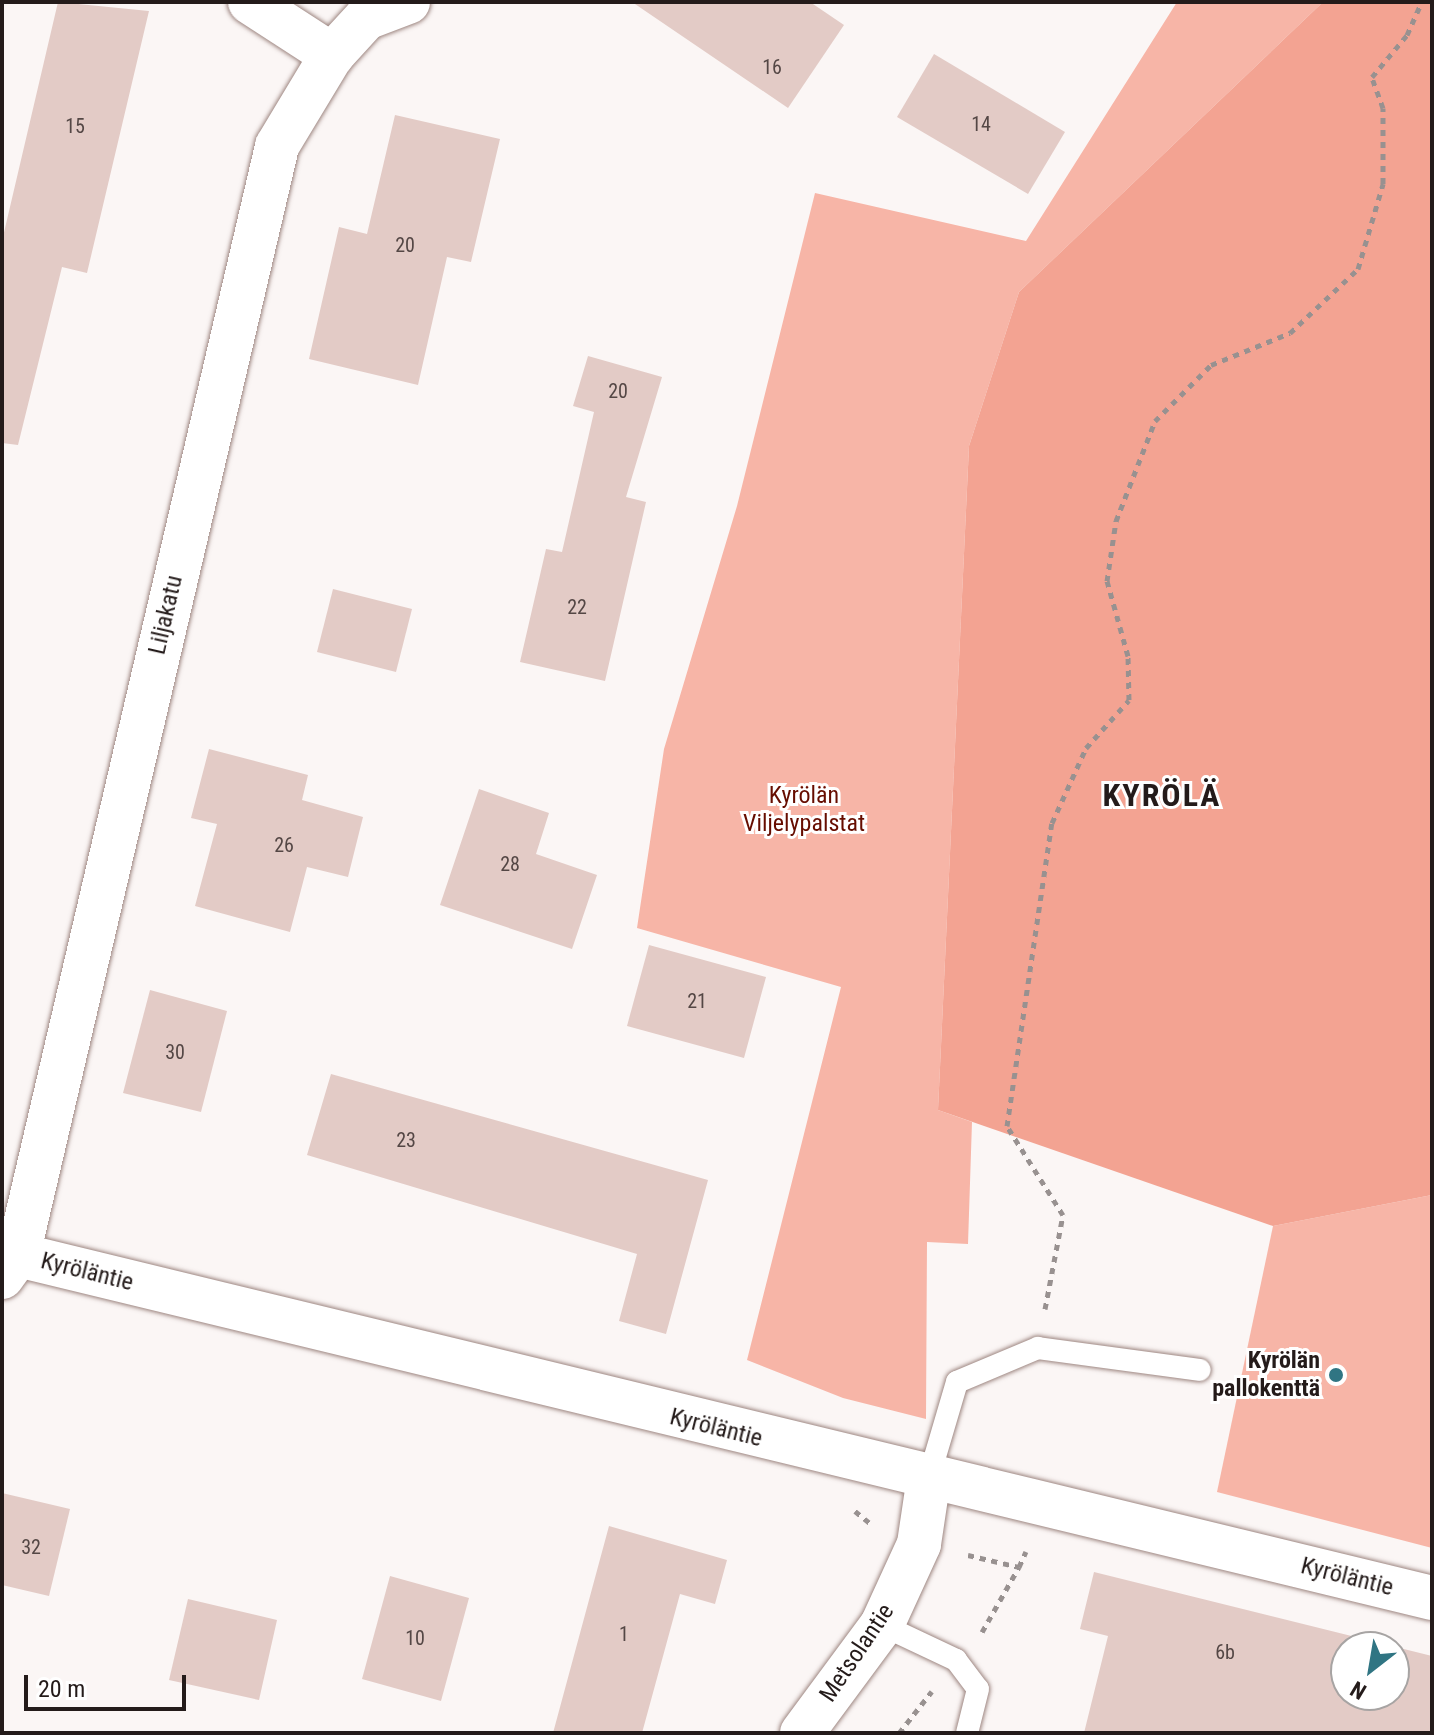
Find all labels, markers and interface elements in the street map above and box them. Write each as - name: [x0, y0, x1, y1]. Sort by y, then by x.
- house number: 16: [762, 55, 782, 79]
- house number: 14: [971, 112, 991, 136]
- house number: 15: [65, 114, 85, 138]
- house number: 20: [395, 233, 415, 257]
- house number: 20: [608, 379, 628, 403]
- street label: Liljakatu: [143, 573, 189, 657]
- house number: 22: [567, 595, 587, 619]
- district label: KYRÖLÄ: [1103, 776, 1221, 814]
- park label: Kyrölän Viljelypalstat: [743, 782, 865, 838]
- house number: 26: [274, 833, 294, 857]
- house number: 28: [500, 852, 520, 876]
- house number: 21: [687, 989, 707, 1013]
- house number: 30: [165, 1040, 185, 1064]
- house number: 23: [396, 1128, 416, 1152]
- street label: Kyröläntie: [38, 1247, 136, 1297]
- place label: Kyrölän pallokenttä: [1212, 1347, 1320, 1403]
- marker: Kyrölän pallokenttä: [1327, 1366, 1345, 1384]
- street label: Kyröläntie: [667, 1403, 765, 1453]
- house number: 32: [21, 1535, 41, 1559]
- street label: Kyröläntie: [1298, 1552, 1396, 1602]
- street label: Metsolantie: [814, 1599, 900, 1707]
- house number: 1: [619, 1622, 629, 1646]
- house number: 10: [405, 1626, 425, 1650]
- north arrow: [1330, 1631, 1410, 1711]
- house number: 6b: [1215, 1640, 1235, 1664]
- scale bar: [28, 1659, 190, 1709]
- text: 20 m: [38, 1675, 85, 1703]
- text: N: [1346, 1676, 1371, 1704]

